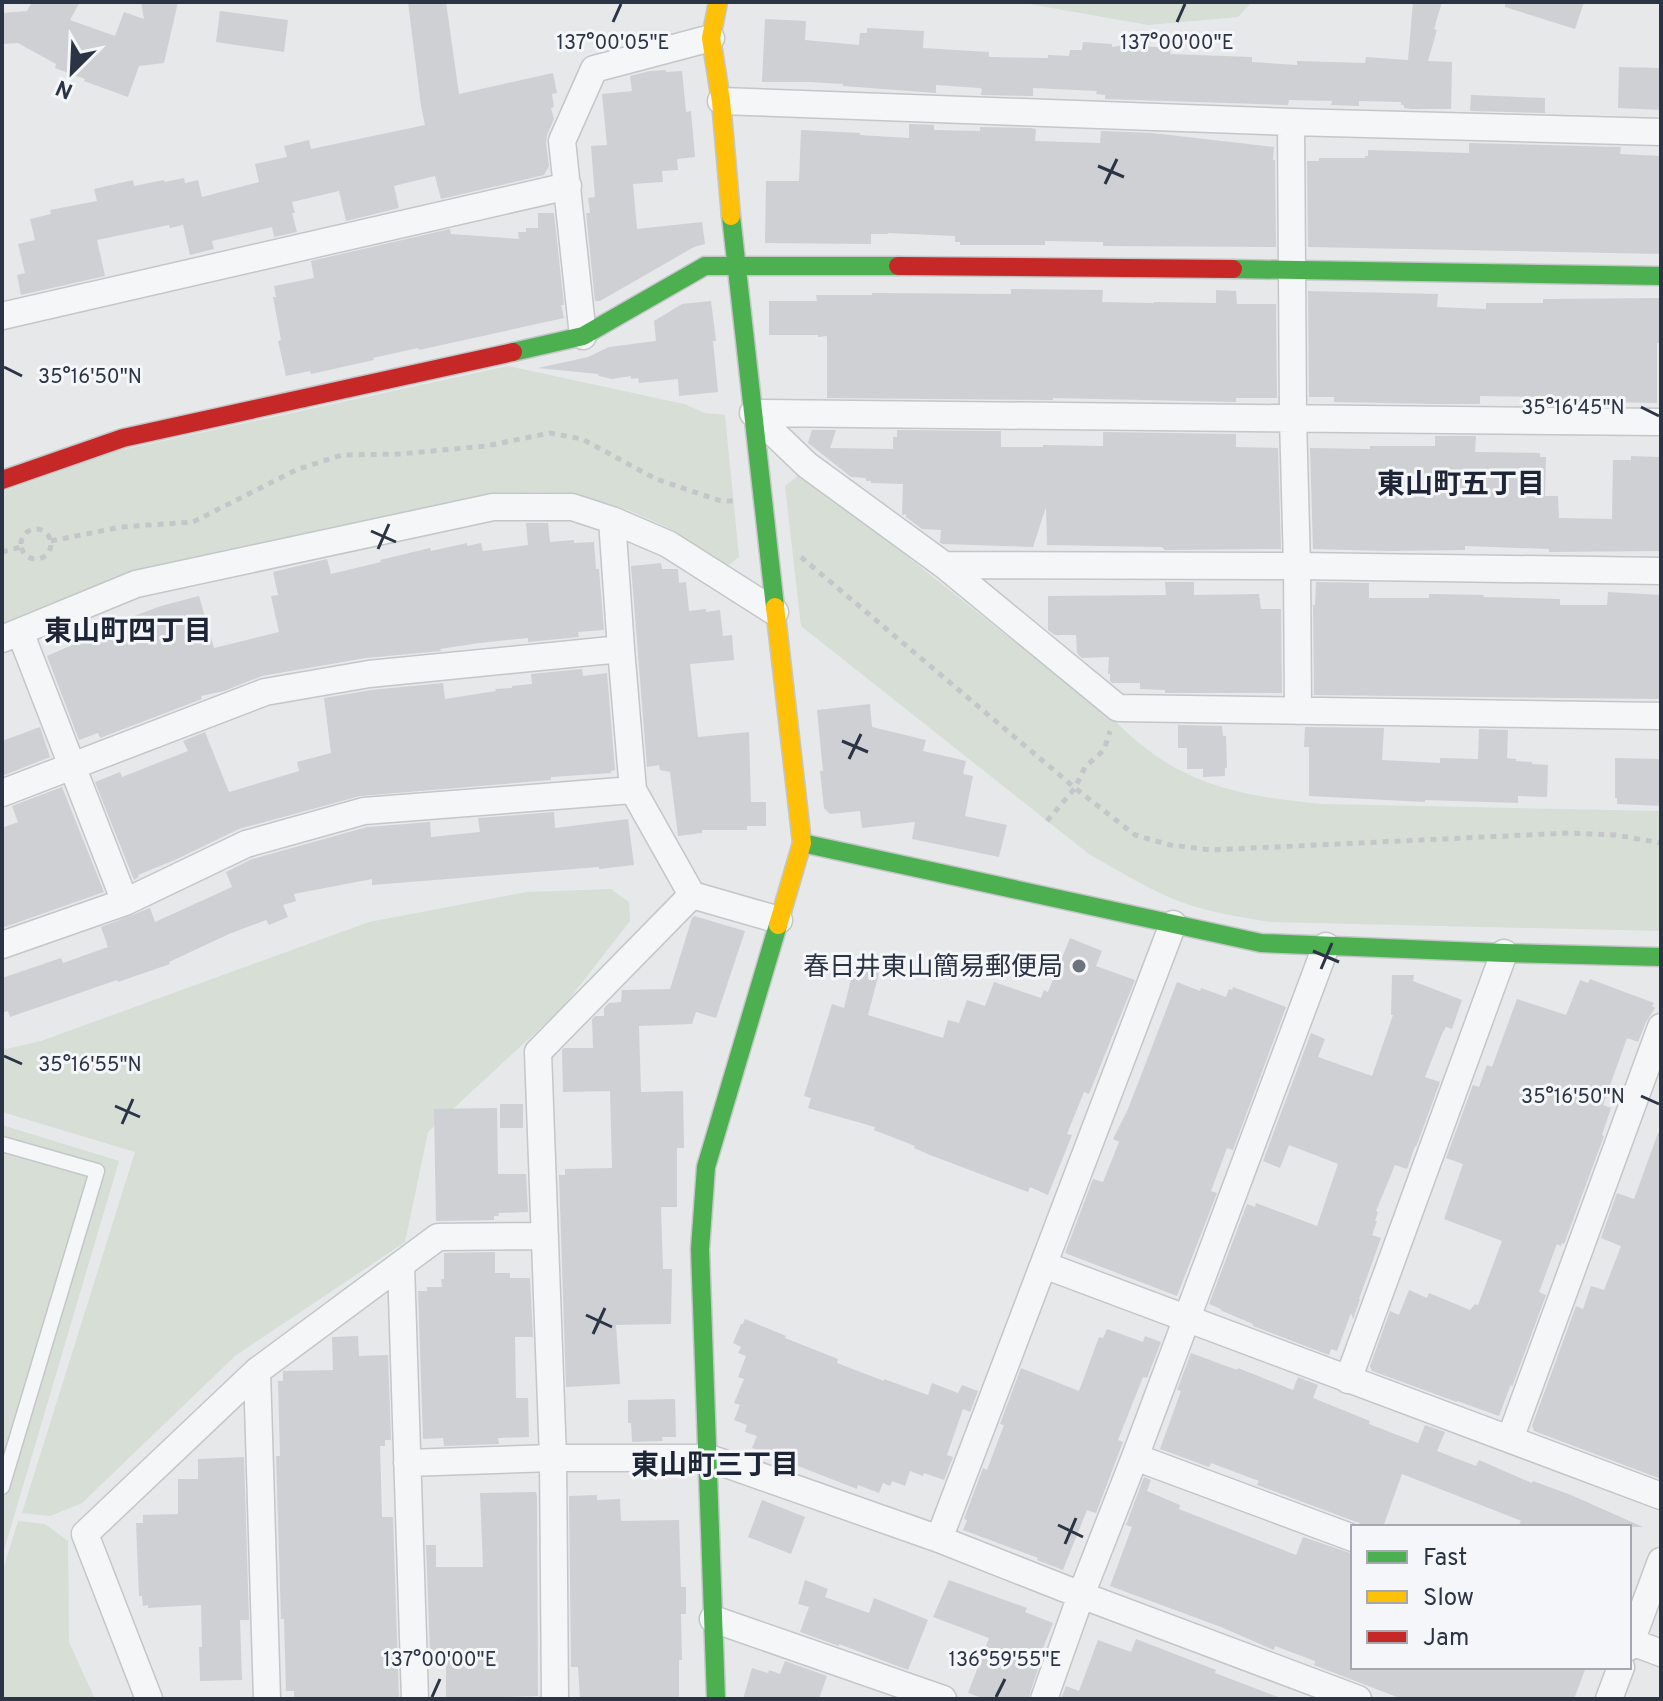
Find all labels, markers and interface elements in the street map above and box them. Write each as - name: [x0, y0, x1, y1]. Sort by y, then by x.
- text: 137°00'05"E: [556, 31, 670, 57]
- text: 137°00'00"E: [1120, 31, 1234, 57]
- north arrow: [32, 32, 112, 112]
- text: N: [52, 72, 78, 104]
- text: 35°16'50"N: [38, 365, 142, 391]
- text: 35°16'45"N: [1521, 396, 1625, 422]
- district label: 東山町五丁目: [1377, 468, 1545, 504]
- district label: 東山町四丁目: [44, 615, 212, 651]
- place label: 春日井東山簡易郵便局: [803, 952, 1063, 985]
- marker: 春日井東山簡易郵便局: [1070, 957, 1088, 975]
- text: 35°16'55"N: [38, 1053, 142, 1079]
- text: 35°16'50"N: [1521, 1085, 1625, 1111]
- district label: 東山町三丁目: [631, 1449, 799, 1485]
- legend: [1351, 1525, 1631, 1669]
- text: Fast: [1423, 1544, 1467, 1574]
- text: Slow: [1423, 1584, 1474, 1614]
- text: Jam: [1423, 1624, 1469, 1654]
- text: 137°00'00"E: [383, 1648, 497, 1674]
- text: 136°59'55"E: [949, 1648, 1061, 1674]

